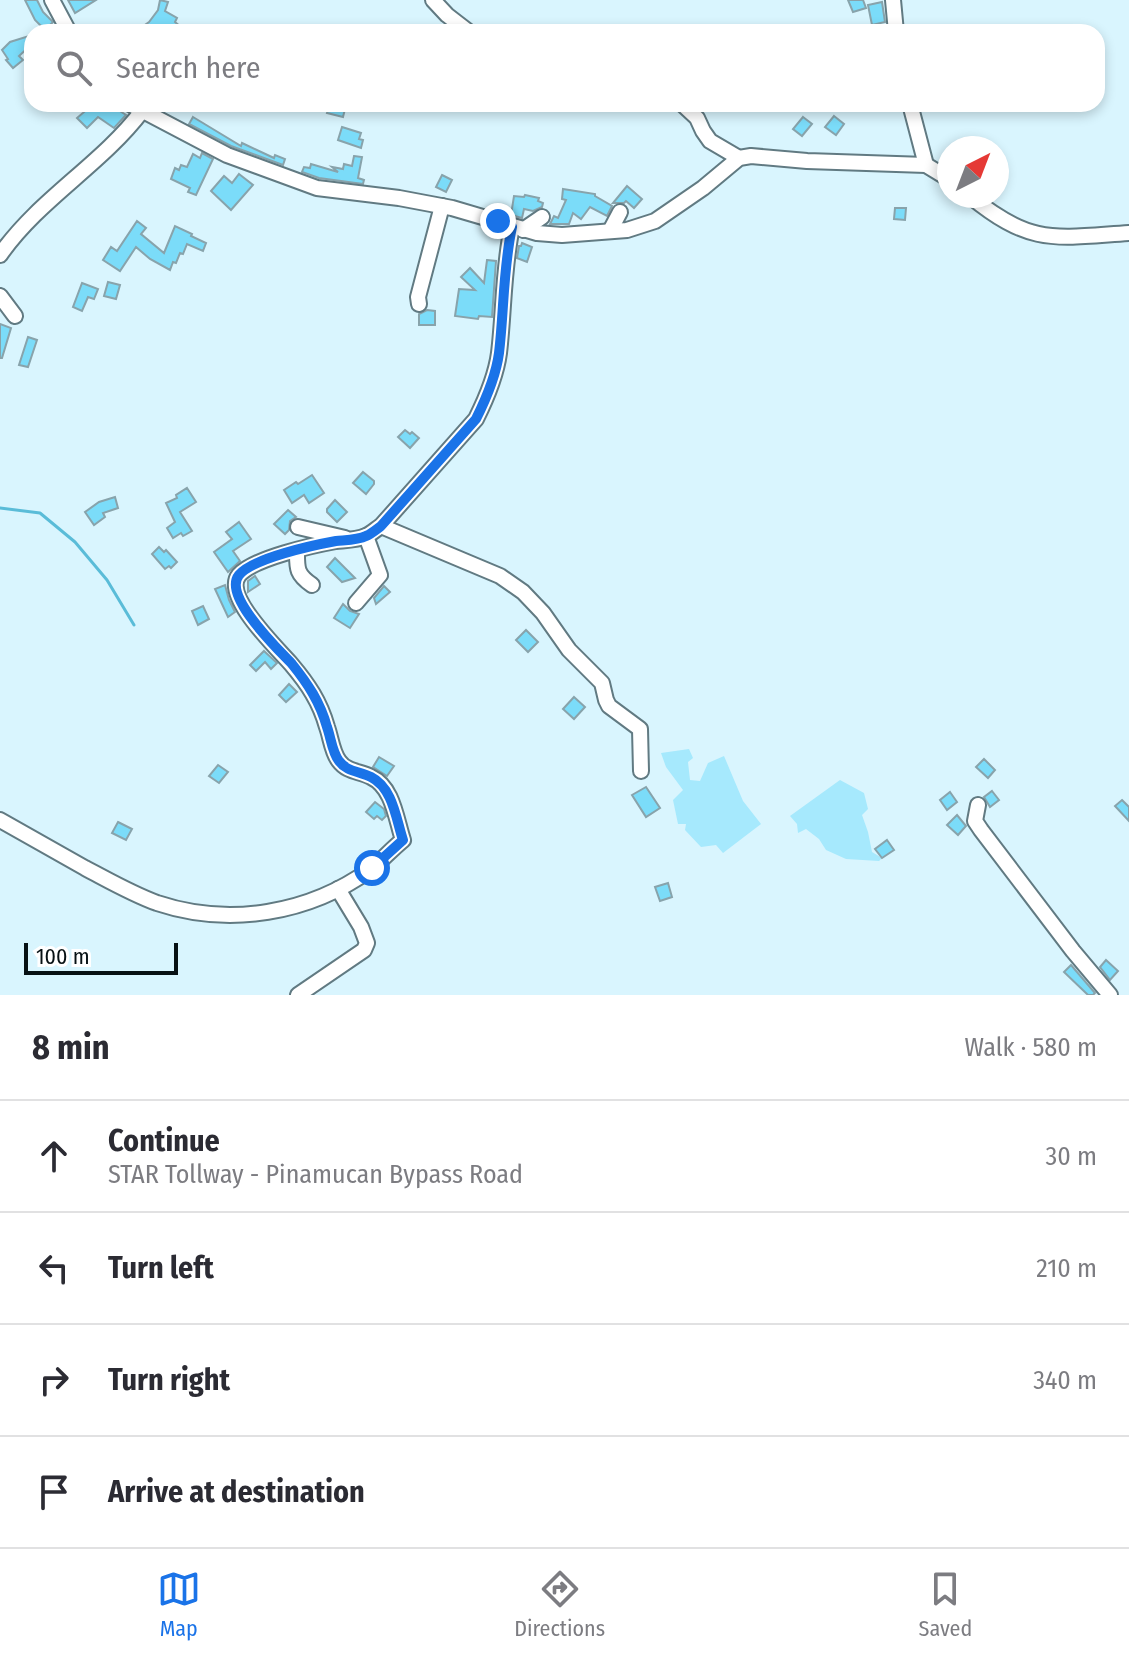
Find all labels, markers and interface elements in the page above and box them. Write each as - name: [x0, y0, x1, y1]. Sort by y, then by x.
- search box: [24, 24, 1105, 112]
- icon: search: [52, 46, 96, 90]
- text: Search here: [116, 50, 261, 86]
- north arrow: [937, 136, 1009, 208]
- route end: [480, 203, 516, 239]
- route start: [354, 850, 390, 886]
- scale bar: [24, 939, 178, 975]
- text: 100 m: [36, 943, 90, 970]
- text: 8 min: [32, 1027, 110, 1068]
- text: Walk · 580 m: [965, 1032, 1097, 1063]
- text: Continue: [108, 1123, 220, 1159]
- icon: ahead: [32, 1134, 76, 1178]
- text: 30 m: [1046, 1141, 1097, 1172]
- text: STAR Tollway - Pinamucan Bypass Road: [108, 1159, 523, 1190]
- icon: left: [32, 1246, 76, 1290]
- text: Turn left: [108, 1250, 214, 1286]
- text: 210 m: [1036, 1253, 1097, 1284]
- icon: right: [32, 1358, 76, 1402]
- text: Turn right: [108, 1362, 230, 1398]
- text: 340 m: [1033, 1365, 1097, 1396]
- icon: arrive: [32, 1470, 76, 1514]
- text: Arrive at destination: [108, 1474, 365, 1510]
- tab: Map: [157, 1567, 201, 1642]
- tab: Directions: [514, 1567, 605, 1642]
- tab: Saved: [919, 1567, 972, 1642]

